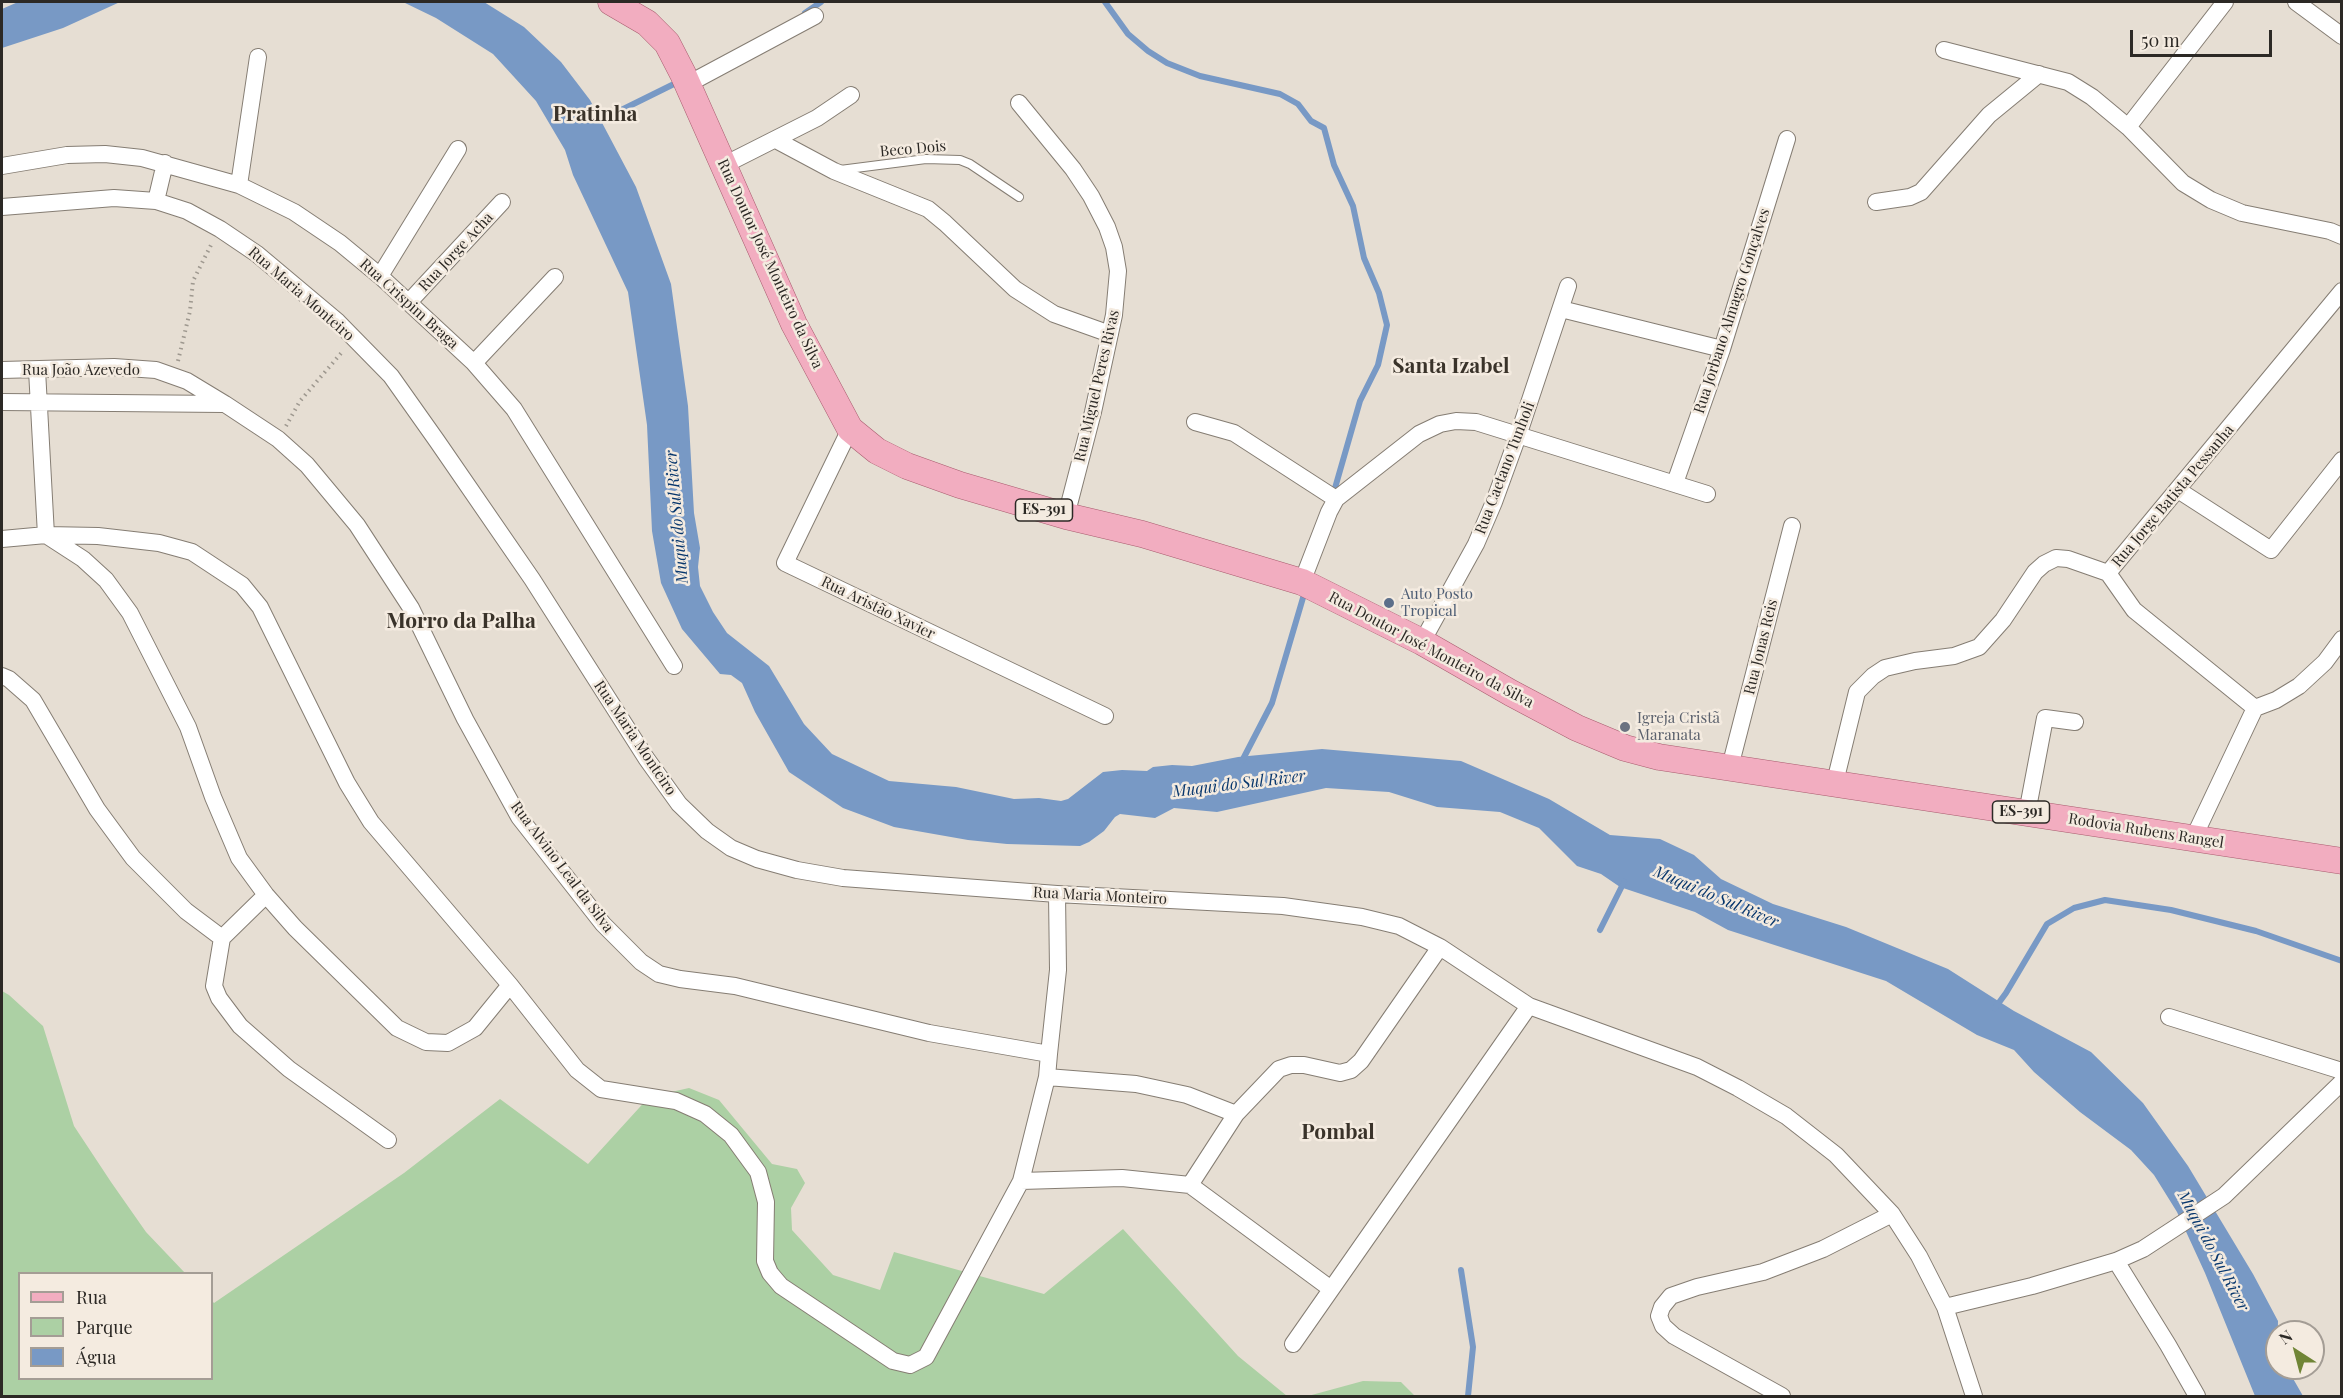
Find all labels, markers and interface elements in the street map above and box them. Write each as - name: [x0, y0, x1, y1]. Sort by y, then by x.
- scale bar: [2133, 18, 2276, 56]
- text: 50 m: [2141, 28, 2180, 52]
- district label: Pratinha: [553, 101, 637, 127]
- street label: Beco Dois: [879, 137, 947, 161]
- street label: Rua Doutor José Monteiro da Silva: [713, 156, 827, 372]
- street label: Rua Jorbano Almagro Gonçalves: [1690, 206, 1774, 416]
- street label: Rua Jorge Acha: [415, 209, 497, 295]
- street label: Rua Maria Monteiro: [244, 243, 358, 345]
- street label: Rua Crispim Braga: [356, 255, 462, 353]
- street label: Rua Miguel Peres Rivas: [1071, 308, 1123, 464]
- district label: Santa Izabel: [1392, 353, 1510, 379]
- street label: Rua João Azevedo: [22, 361, 140, 379]
- street label: Rua Caetano Tunholi: [1471, 399, 1539, 537]
- street label: Rua Jorge Batista Pessanha: [2108, 421, 2238, 571]
- water label: Muqui do Sul River: [662, 450, 692, 584]
- road number: ES-391: [1016, 499, 1072, 521]
- street label: Rua Aristão Xavier: [818, 573, 938, 643]
- place label: Auto Posto Tropical: [1401, 585, 1473, 620]
- street label: Rua Doutor José Monteiro da Silva: [1326, 588, 1536, 712]
- marker: Auto Posto Tropical: [1382, 596, 1396, 610]
- street label: Rua Jonas Reis: [1740, 597, 1782, 697]
- district label: Morro da Palha: [386, 608, 536, 634]
- street label: Rua Maria Monteiro: [590, 677, 680, 799]
- place label: Igreja Cristã Maranata: [1637, 709, 1720, 744]
- marker: Igreja Cristã Maranata: [1618, 720, 1632, 734]
- water label: Muqui do Sul River: [1172, 766, 1306, 802]
- street label: Rua Alvino Leal da Silva: [507, 798, 617, 936]
- road number: ES-391: [1992, 801, 2050, 823]
- street label: Rodovia Rubens Rangel: [2067, 810, 2225, 852]
- water label: Muqui do Sul River: [1651, 862, 1781, 932]
- street label: Rua Maria Monteiro: [1033, 883, 1167, 909]
- district label: Pombal: [1301, 1119, 1375, 1145]
- water label: Muqui do Sul River: [2173, 1188, 2253, 1314]
- legend: [18, 1272, 213, 1380]
- text: Rua: [76, 1285, 107, 1309]
- text: Parque: [76, 1315, 133, 1339]
- north arrow: [2265, 1320, 2325, 1380]
- text: N: [2274, 1325, 2296, 1349]
- text: Água: [76, 1345, 116, 1369]

